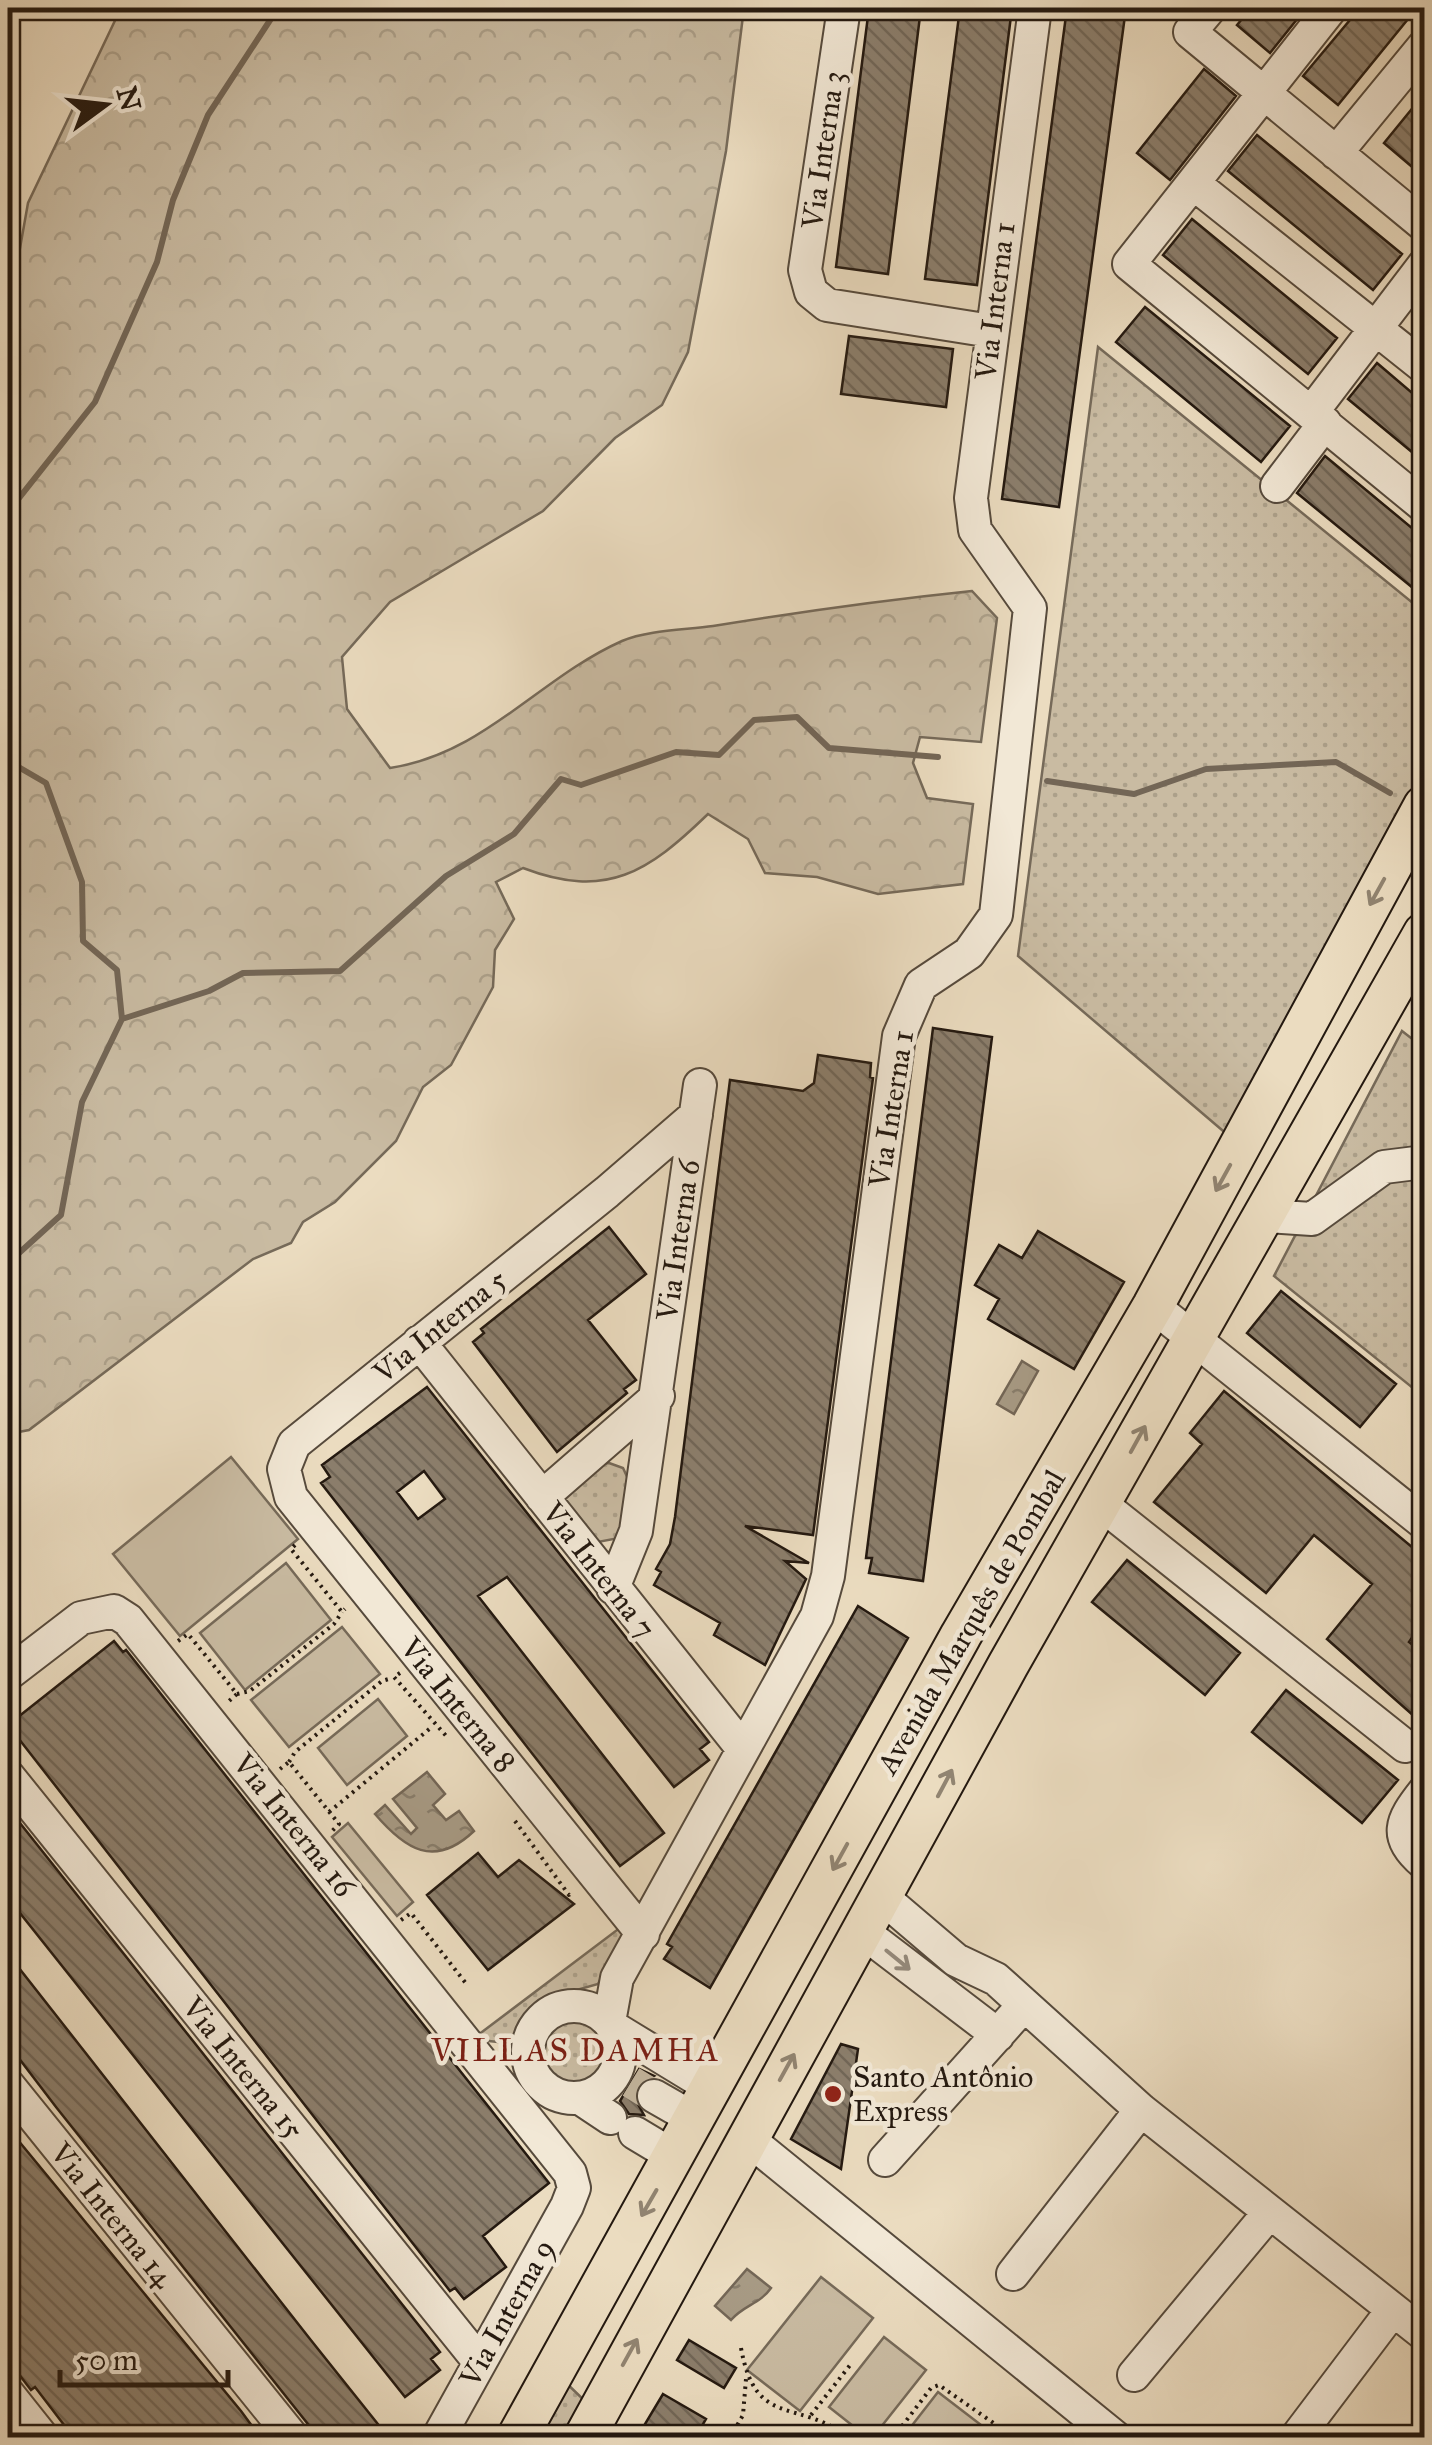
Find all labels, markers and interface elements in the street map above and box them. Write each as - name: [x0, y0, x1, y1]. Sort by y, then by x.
- north arrow: [55, 55, 155, 155]
- street label: Via Interna 3: [794, 69, 852, 232]
- text: N: [109, 83, 149, 115]
- street label: Via Interna 1: [967, 220, 1023, 383]
- one-way arrow: [1367, 876, 1387, 906]
- street label: Via Interna 1: [861, 1028, 921, 1191]
- street label: Via Interna 6: [649, 1156, 707, 1324]
- one-way arrow: [1213, 1162, 1233, 1192]
- street label: Via Interna 5: [365, 1261, 514, 1391]
- one-way arrow: [1128, 1425, 1148, 1453]
- street label: Avenida Marquês de Pombal: [868, 1463, 1073, 1782]
- street label: Via Interna 7: [534, 1494, 663, 1645]
- street label: Via Interna 8: [392, 1630, 523, 1780]
- street label: Via Interna 16: [225, 1745, 364, 1905]
- one-way arrow: [935, 1768, 955, 1798]
- one-way arrow: [829, 1842, 849, 1871]
- one-way arrow: [884, 1949, 910, 1971]
- street label: Via Interna 15: [174, 1989, 311, 2146]
- district label: VILLAS DAMHA: [430, 2031, 721, 2070]
- one-way arrow: [778, 2053, 798, 2083]
- place label: Santo Antônio Express: [853, 2059, 1033, 2129]
- marker: Santo Antônio Express: [822, 2083, 844, 2105]
- street label: Via Interna 14: [42, 2135, 182, 2296]
- one-way arrow: [639, 2188, 659, 2217]
- street label: Via Interna 9: [451, 2233, 563, 2394]
- scale bar: [60, 2325, 228, 2387]
- one-way arrow: [621, 2338, 641, 2367]
- text: 50 m: [75, 2342, 138, 2378]

